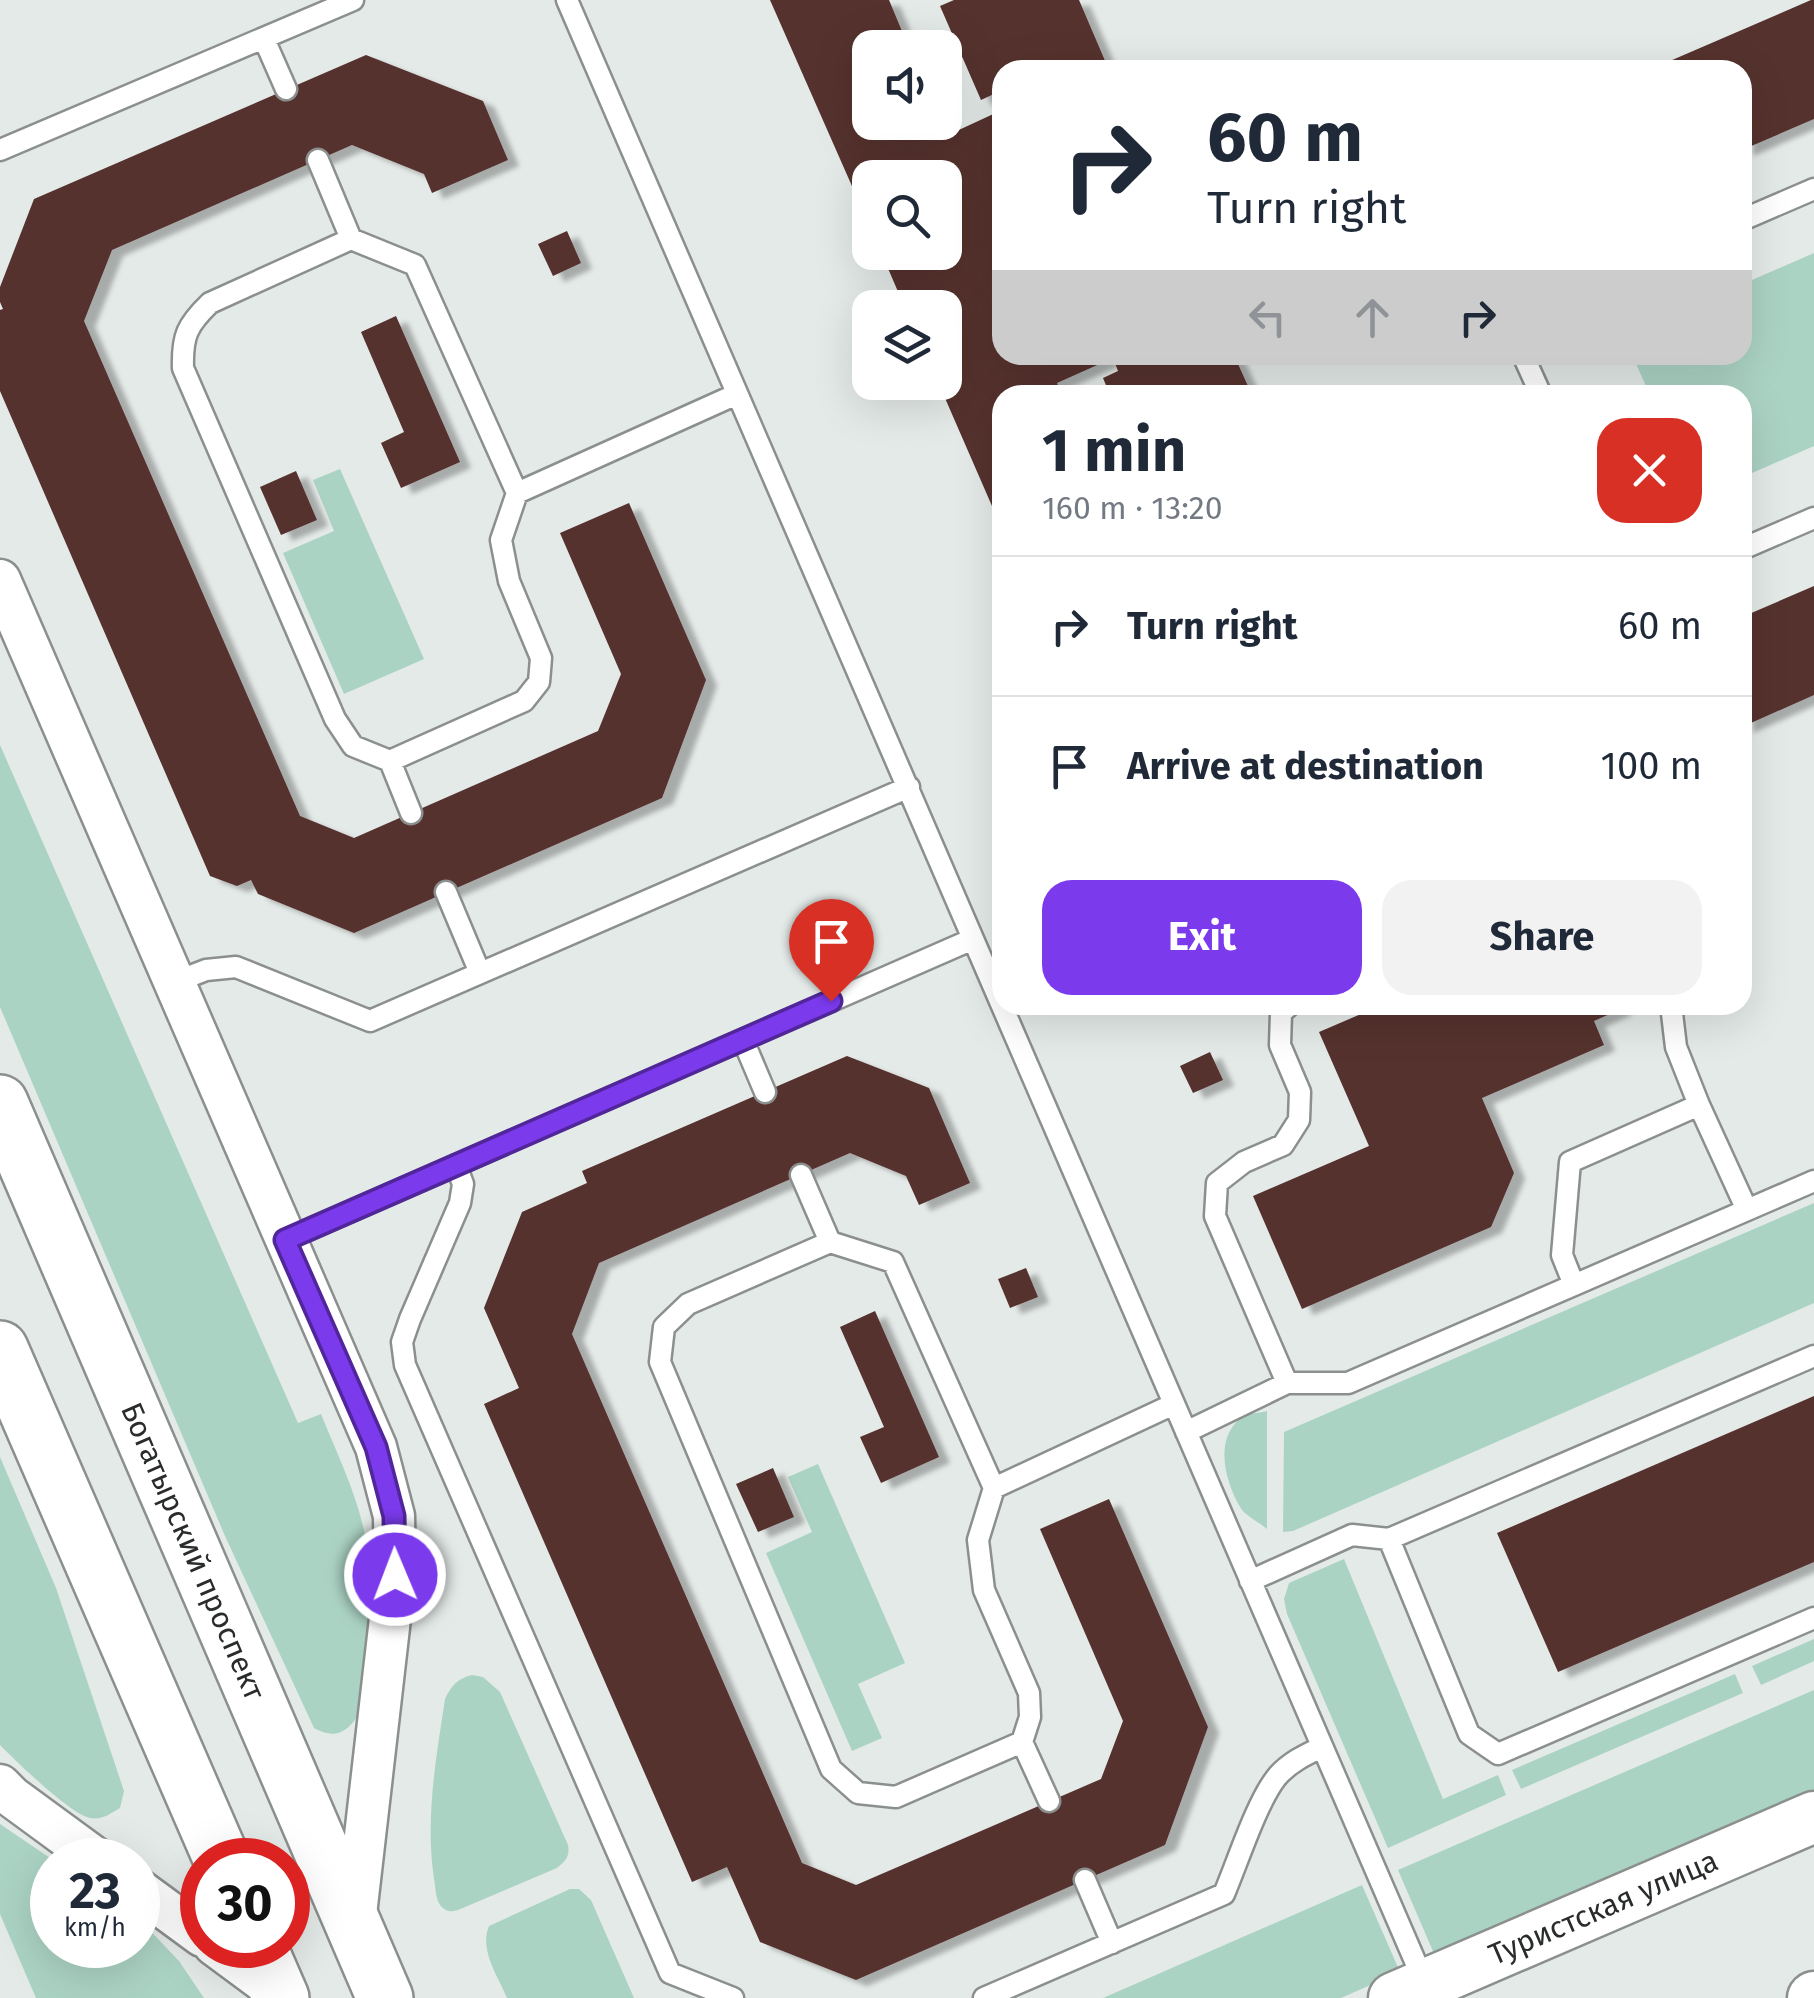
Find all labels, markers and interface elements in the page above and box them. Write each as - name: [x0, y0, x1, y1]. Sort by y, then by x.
- map controls: [852, 30, 962, 400]
- button: sound: [852, 30, 962, 140]
- text: 60 m: [1207, 96, 1363, 180]
- icon: right: [1042, 100, 1172, 230]
- button: search: [852, 160, 962, 270]
- text: Turn right: [1207, 181, 1406, 235]
- button: layers: [852, 290, 962, 400]
- icon: left: [1240, 290, 1295, 345]
- icon: ahead: [1345, 290, 1400, 345]
- icon: right: [1450, 290, 1505, 345]
- text: 1 min: [1042, 415, 1186, 487]
- button: close: [1597, 418, 1702, 523]
- text: 160 m · 13:20: [1042, 489, 1223, 527]
- icon: right: [1042, 599, 1097, 654]
- text: Turn right: [1127, 603, 1297, 649]
- text: 60 m: [1618, 603, 1702, 649]
- icon: arrive: [1042, 739, 1097, 794]
- text: Arrive at destination: [1127, 743, 1484, 789]
- text: 100 m: [1601, 743, 1702, 789]
- button: Exit: [1042, 880, 1362, 995]
- button: Share: [1382, 880, 1702, 995]
- pin: [789, 899, 874, 1002]
- icon: arrive: [804, 914, 859, 969]
- street label: Богатырский проспект: [113, 1397, 273, 1706]
- position arrow: [343, 1523, 447, 1627]
- speed limit sign: 30: [180, 1838, 310, 1968]
- street label: Туристская улица: [1483, 1843, 1723, 1973]
- text: 23: [69, 1861, 121, 1921]
- text: km/h: [64, 1913, 126, 1943]

